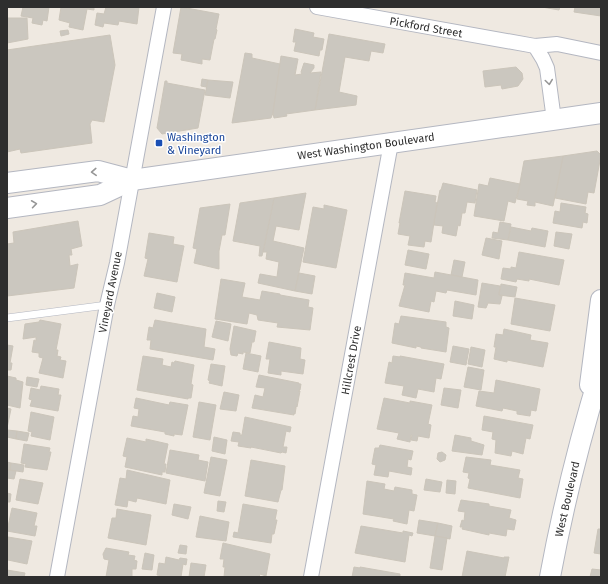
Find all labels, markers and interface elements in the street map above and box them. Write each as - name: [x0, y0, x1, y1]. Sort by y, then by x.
- street label: Pickford Street: [389, 15, 463, 40]
- one-way arrow: [544, 79, 553, 85]
- street label: West Washington Boulevard: [297, 130, 436, 163]
- place label: Washington & Vineyard: [167, 131, 225, 157]
- marker: Washington & Vineyard: [154, 138, 164, 148]
- one-way arrow: [91, 167, 97, 176]
- one-way arrow: [31, 200, 37, 209]
- street label: Vineyard Avenue: [96, 250, 125, 334]
- street label: Hillcrest Drive: [339, 325, 364, 396]
- street label: West Boulevard: [552, 460, 583, 538]

